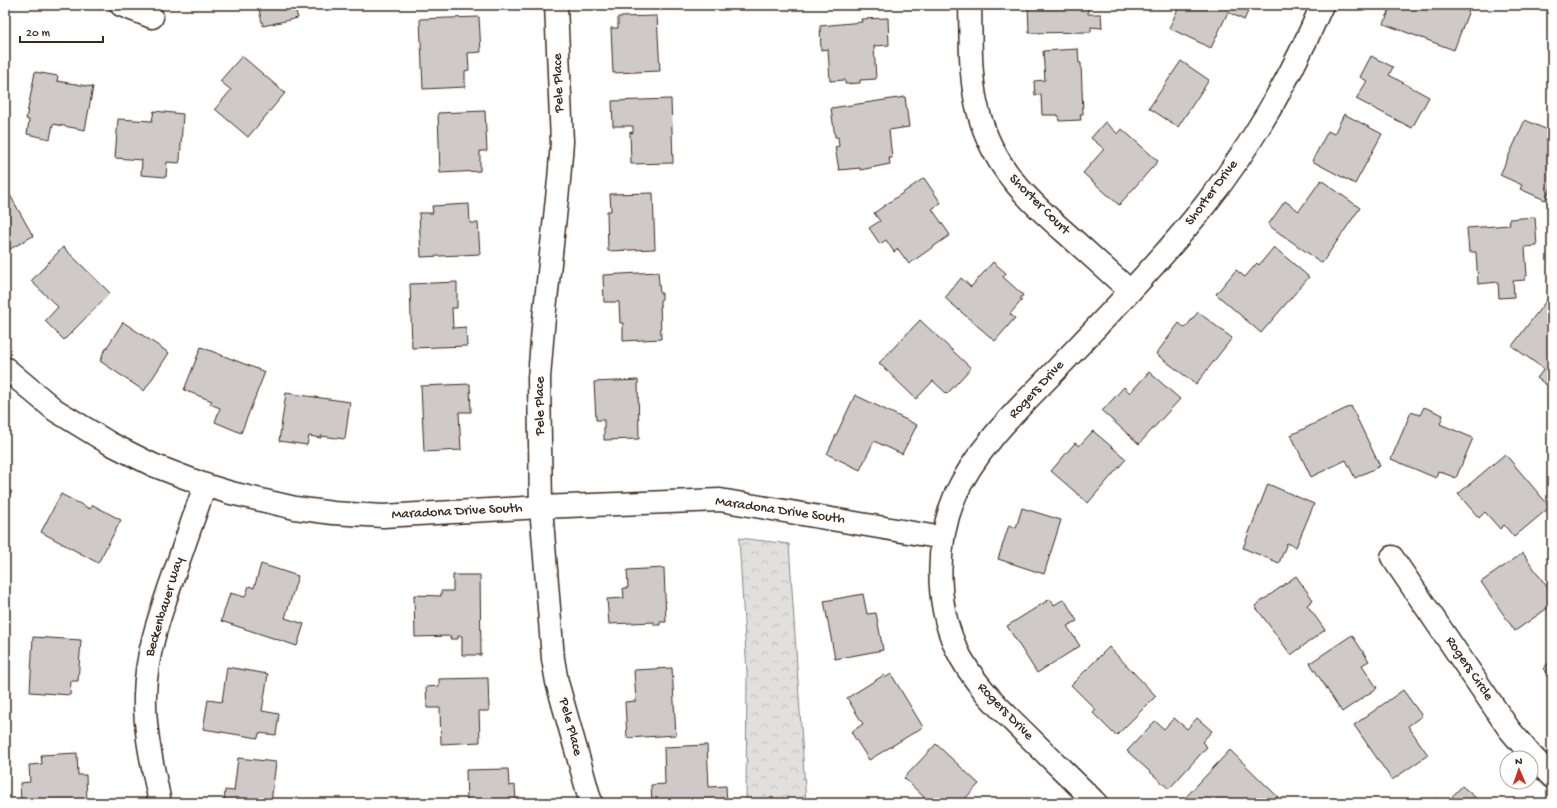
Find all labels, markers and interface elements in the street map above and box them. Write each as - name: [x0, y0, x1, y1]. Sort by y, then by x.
- scale bar: [20, 18, 103, 44]
- text: 20 m: [26, 27, 51, 41]
- street label: Pele Place: [549, 52, 569, 114]
- street label: Shorter Drive: [1182, 156, 1243, 229]
- street label: Shorter Court: [1005, 171, 1074, 240]
- street label: Rogers Drive: [1006, 357, 1069, 423]
- street label: Pele Place: [532, 376, 549, 437]
- street label: Maradona Drive South: [714, 493, 846, 529]
- street label: Maradona Drive South: [391, 500, 523, 524]
- street label: Beckenbauer Way: [142, 555, 188, 660]
- street label: Rogers Circle: [1441, 634, 1497, 705]
- street label: Rogers Drive: [973, 680, 1037, 745]
- street label: Pele Place: [554, 695, 586, 759]
- north arrow: [1499, 750, 1539, 790]
- text: N: [1515, 756, 1523, 768]

